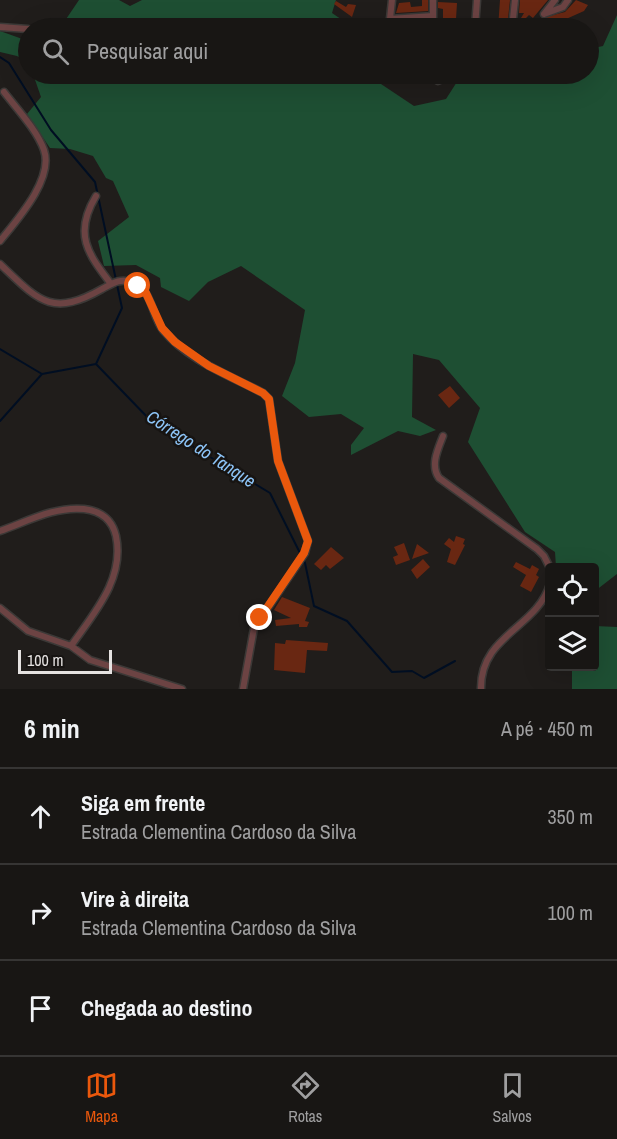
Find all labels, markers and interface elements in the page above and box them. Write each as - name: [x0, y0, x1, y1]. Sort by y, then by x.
- search box: [18, 18, 599, 84]
- icon: search: [39, 35, 72, 68]
- text: Pesquisar aqui: [87, 36, 208, 66]
- route start: [124, 272, 150, 298]
- water label: Córrego do Tanque: [142, 404, 261, 493]
- map controls: [545, 563, 599, 671]
- button: locate: [545, 563, 599, 617]
- route end: [246, 604, 272, 630]
- button: layers: [545, 617, 599, 671]
- scale bar: [18, 647, 112, 674]
- text: 100 m: [27, 649, 63, 671]
- text: 6 min: [24, 711, 80, 746]
- text: A pé · 450 m: [501, 715, 593, 742]
- text: Siga em frente: [81, 788, 205, 818]
- icon: ahead: [24, 800, 57, 833]
- text: 350 m: [547, 803, 593, 830]
- text: Estrada Clementina Cardoso da Silva: [81, 818, 356, 845]
- text: Vire à direita: [81, 884, 189, 914]
- icon: right: [24, 896, 57, 929]
- text: 100 m: [547, 899, 593, 926]
- text: Estrada Clementina Cardoso da Silva: [81, 914, 356, 941]
- icon: arrive: [24, 992, 57, 1025]
- text: Chegada ao destino: [81, 993, 252, 1023]
- tab: Mapa: [85, 1069, 118, 1127]
- tab: Rotas: [288, 1069, 322, 1127]
- tab: Salvos: [493, 1069, 532, 1127]

